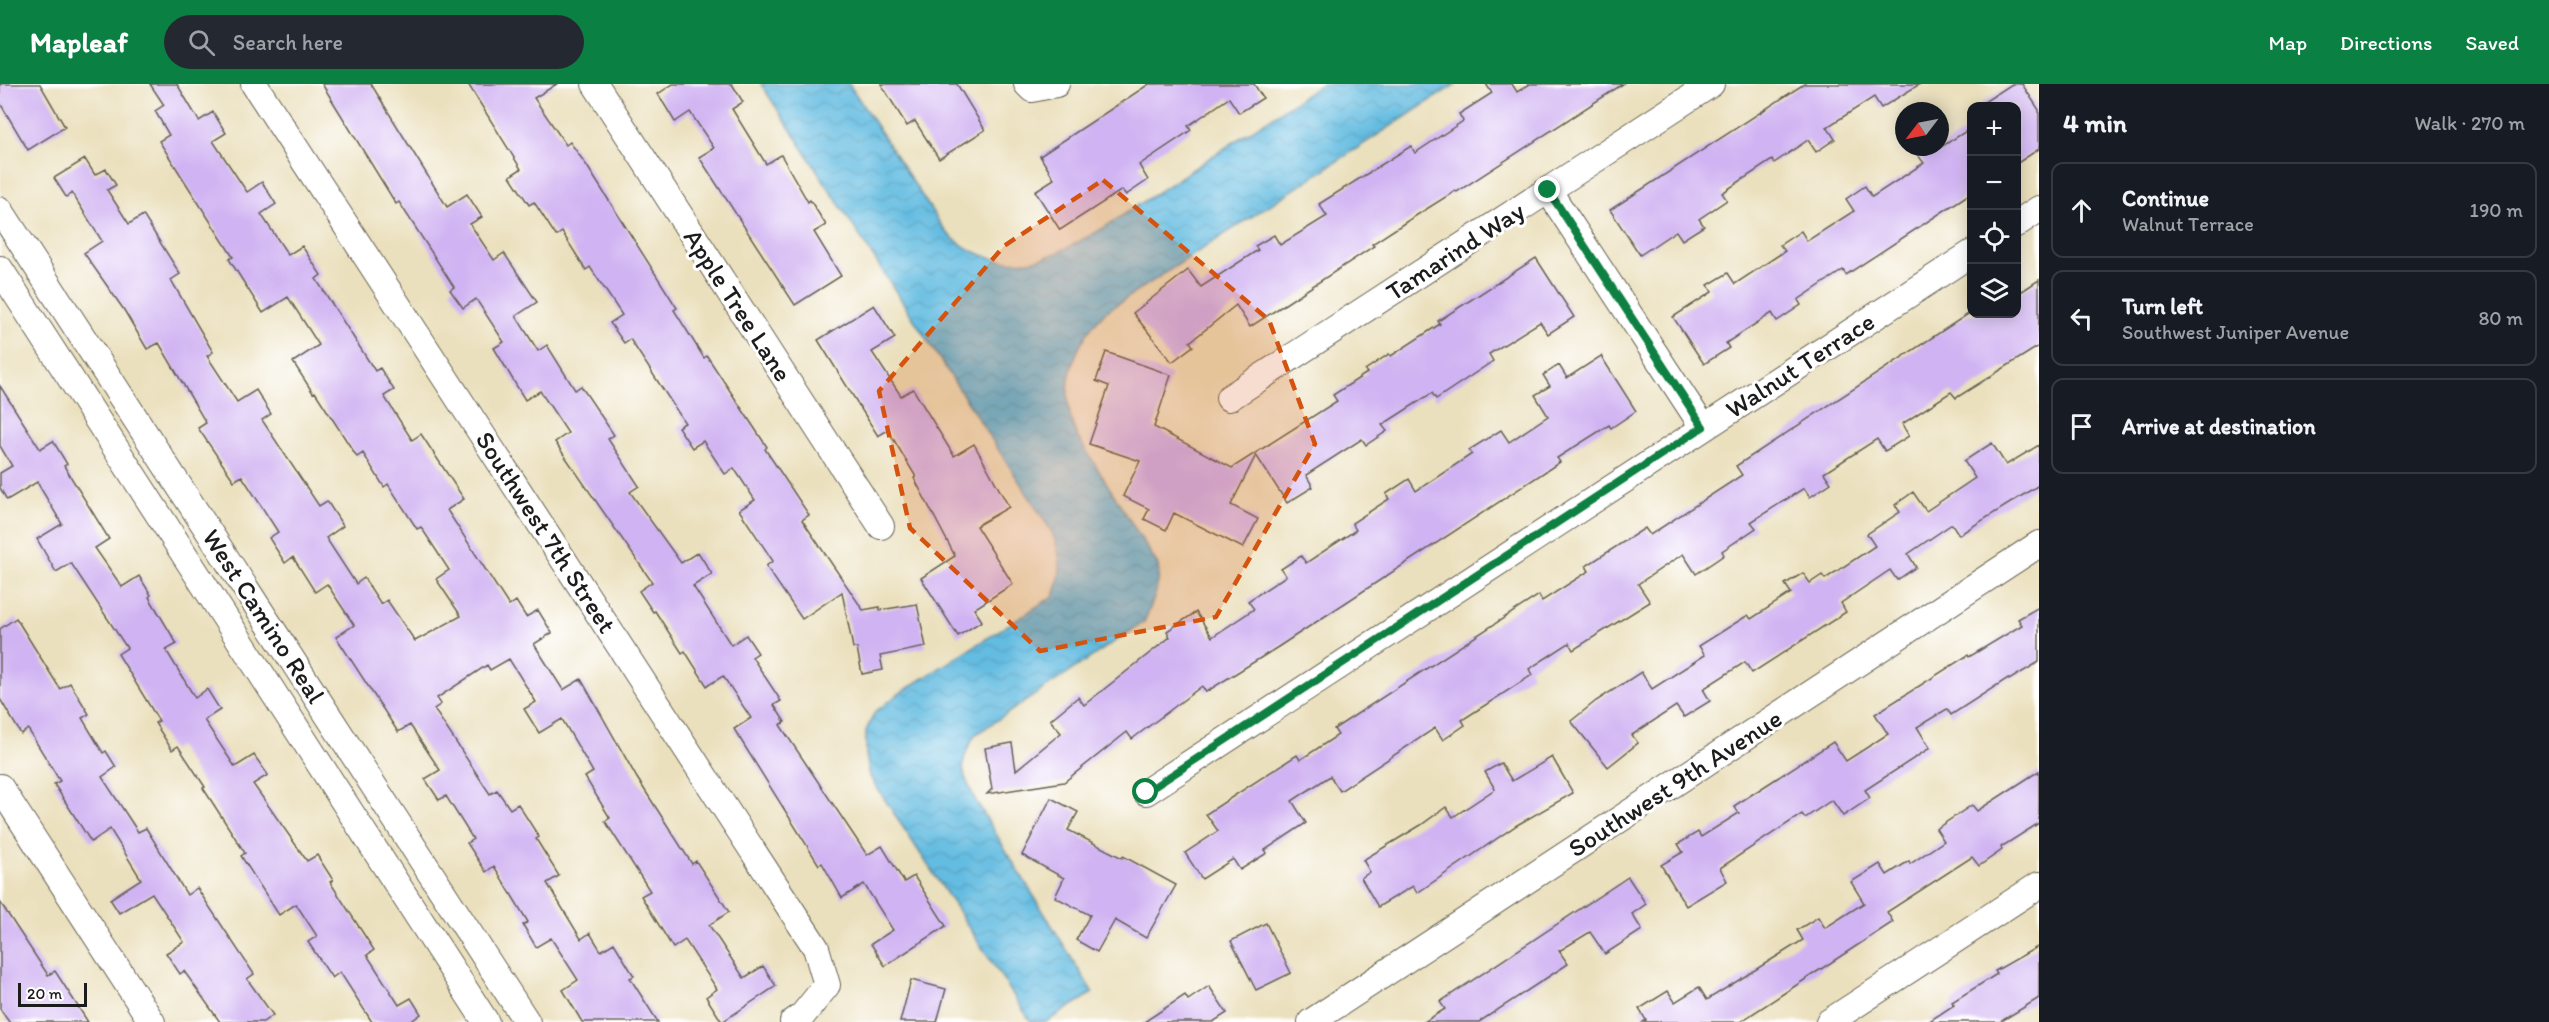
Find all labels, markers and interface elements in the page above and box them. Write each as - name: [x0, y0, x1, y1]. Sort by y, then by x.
- search box: [164, 15, 584, 69]
- text: Mapleaf: [30, 25, 128, 59]
- icon: search: [185, 26, 218, 59]
- text: Search here: [233, 29, 343, 56]
- text: Map: [2269, 30, 2307, 55]
- text: Directions: [2340, 30, 2432, 55]
- text: Saved: [2465, 30, 2519, 55]
- north arrow: [1895, 102, 1949, 156]
- map controls: [1967, 102, 2021, 318]
- button: +: [1967, 102, 2021, 156]
- text: 4 min: [2063, 107, 2127, 139]
- text: Walk · 270 m: [2414, 111, 2525, 135]
- button: −: [1967, 156, 2021, 210]
- route end: [1534, 176, 1560, 202]
- text: Continue: [2122, 185, 2209, 212]
- street label: Tamarind Way: [1380, 194, 1530, 308]
- icon: ahead: [2065, 194, 2098, 227]
- text: 190 m: [2470, 198, 2523, 222]
- button: locate: [1967, 210, 2021, 264]
- text: Walnut Terrace: [2122, 212, 2254, 236]
- street label: Apple Tree Lane: [677, 223, 799, 387]
- button: layers: [1967, 264, 2021, 318]
- text: Turn left: [2122, 293, 2203, 320]
- icon: left: [2065, 302, 2098, 335]
- street label: Walnut Terrace: [1719, 305, 1881, 425]
- text: 80 m: [2478, 306, 2523, 330]
- text: Southwest Juniper Avenue: [2122, 320, 2349, 344]
- icon: arrive: [2065, 410, 2098, 443]
- text: Arrive at destination: [2122, 413, 2316, 440]
- street label: Southwest 7th Street: [469, 425, 623, 639]
- street label: West Camino Real: [196, 523, 332, 709]
- street label: Southwest 9th Avenue: [1562, 702, 1788, 864]
- route start: [1132, 778, 1158, 804]
- scale bar: [18, 980, 87, 1008]
- text: 20 m: [27, 984, 62, 1003]

